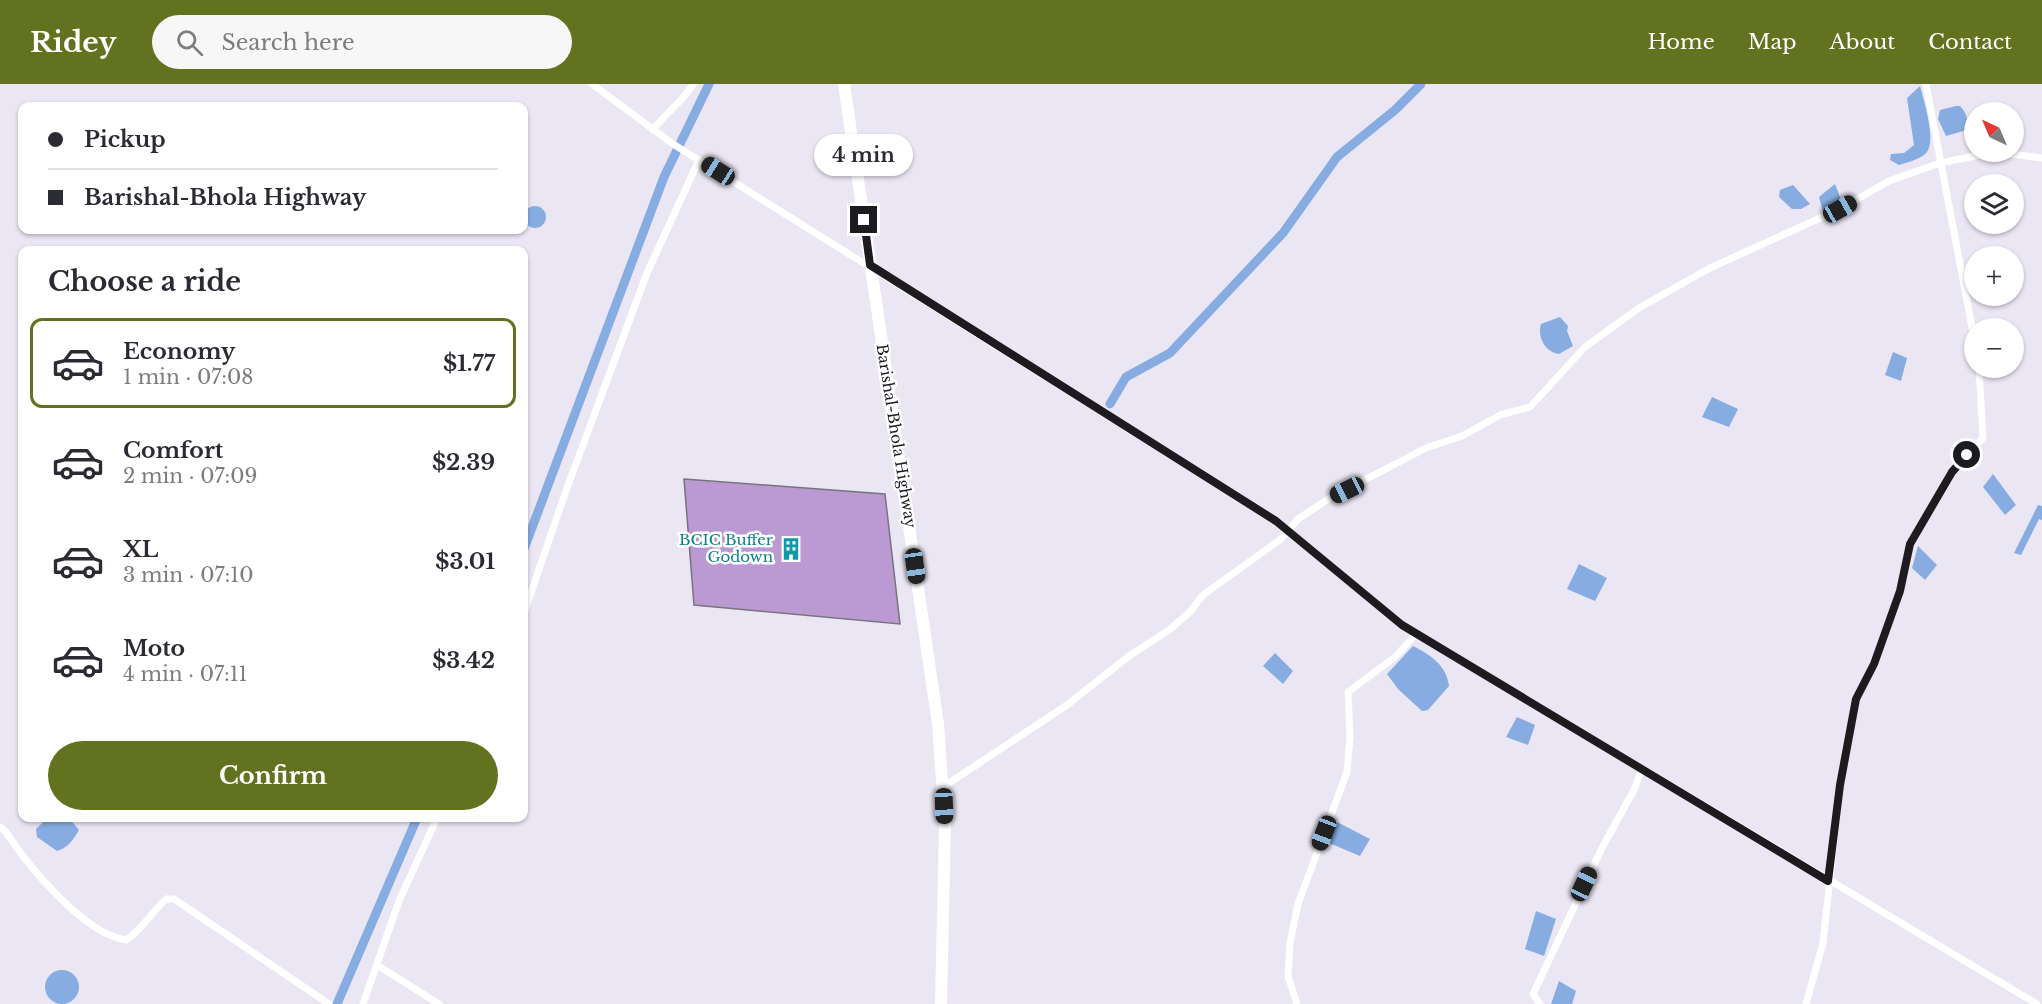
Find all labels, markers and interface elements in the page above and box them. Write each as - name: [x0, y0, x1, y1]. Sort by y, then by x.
- search box: [152, 15, 572, 69]
- text: Ridey: [30, 25, 116, 60]
- icon: search: [173, 26, 206, 59]
- text: Search here: [221, 29, 355, 56]
- text: Home: [1648, 29, 1715, 55]
- text: Map: [1748, 29, 1796, 55]
- text: About: [1829, 29, 1895, 55]
- text: Contact: [1928, 29, 2012, 55]
- north arrow: [1964, 102, 2024, 162]
- map controls: [1964, 102, 2024, 378]
- text: Pickup: [84, 126, 166, 153]
- callout: 4 min: [814, 133, 914, 175]
- text: 4 min: [832, 143, 895, 167]
- car: [698, 154, 738, 188]
- button: layers: [1964, 174, 2024, 234]
- text: Barishal-Bhola Highway: [84, 184, 366, 211]
- car: [1820, 192, 1860, 226]
- route end: [850, 206, 877, 233]
- button: +: [1964, 246, 2024, 306]
- text: Choose a ride: [48, 265, 241, 298]
- button: −: [1964, 318, 2024, 378]
- icon: car: [51, 336, 105, 390]
- text: Economy: [123, 338, 235, 365]
- street label: Barishal-Bhola Highway: [873, 342, 921, 530]
- text: $1.77: [443, 350, 495, 377]
- text: 1 min · 07:08: [123, 365, 253, 389]
- icon: car: [51, 435, 105, 489]
- text: Comfort: [123, 437, 223, 464]
- route start: [1953, 441, 1980, 468]
- text: $2.39: [432, 449, 495, 476]
- text: 2 min · 07:09: [123, 464, 257, 488]
- car: [1327, 474, 1367, 506]
- place label: BCIC Buffer Godown: [679, 530, 774, 566]
- icon: car: [51, 534, 105, 588]
- text: XL: [123, 536, 158, 563]
- building icon: BCIC Buffer Godown: [778, 536, 804, 562]
- car: [904, 547, 926, 585]
- text: $3.01: [435, 548, 495, 575]
- text: 3 min · 07:10: [123, 563, 254, 587]
- icon: car: [51, 633, 105, 687]
- text: Moto: [123, 635, 185, 662]
- text: $3.42: [432, 647, 495, 674]
- text: 4 min · 07:11: [123, 662, 248, 686]
- button: Confirm: [48, 741, 498, 810]
- car: [934, 788, 954, 824]
- car: [1309, 813, 1339, 853]
- car: [1568, 864, 1600, 904]

